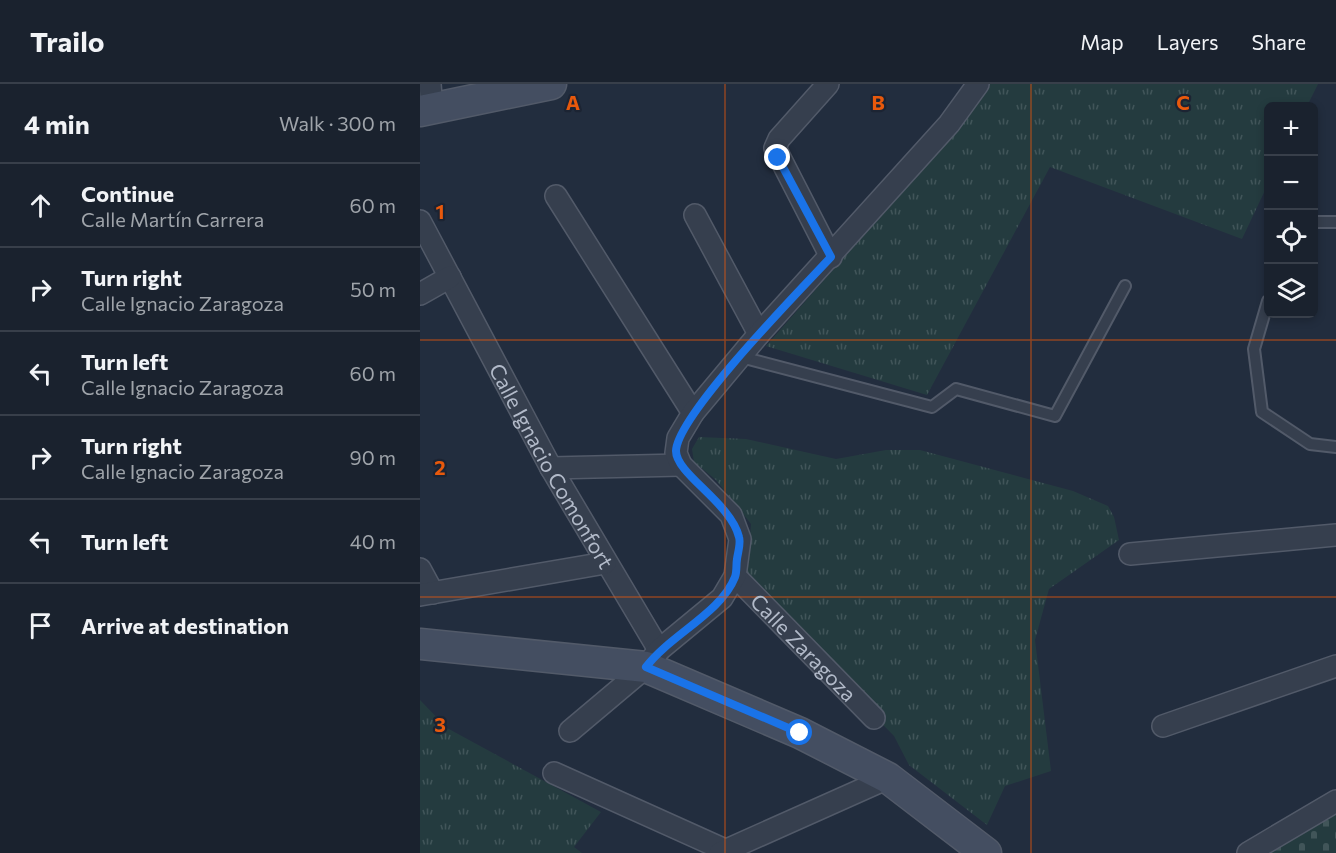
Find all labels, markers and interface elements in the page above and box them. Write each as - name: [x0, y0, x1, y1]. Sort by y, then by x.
- text: Trailo: [30, 24, 105, 58]
- text: Map: [1080, 29, 1124, 54]
- text: Layers: [1157, 29, 1219, 54]
- text: Share: [1252, 29, 1306, 54]
- text: A: [566, 90, 580, 114]
- text: B: [871, 90, 885, 114]
- text: C: [1176, 90, 1190, 114]
- map controls: [1264, 102, 1318, 318]
- button: +: [1264, 102, 1318, 156]
- text: 4 min: [24, 108, 90, 139]
- text: Walk · 300 m: [279, 111, 396, 135]
- route end: [764, 144, 790, 170]
- button: −: [1264, 156, 1318, 210]
- text: Continue: [81, 180, 174, 207]
- icon: ahead: [24, 189, 57, 222]
- text: 60 m: [350, 193, 396, 217]
- text: 1: [435, 199, 445, 223]
- text: Calle Martín Carrera: [81, 207, 264, 231]
- button: locate: [1264, 210, 1318, 264]
- text: Turn right: [81, 264, 182, 291]
- button: layers: [1264, 264, 1318, 318]
- icon: right: [24, 273, 57, 306]
- text: 50 m: [350, 277, 396, 301]
- text: Calle Ignacio Zaragoza: [81, 291, 284, 315]
- text: Turn left: [81, 348, 168, 375]
- icon: left: [24, 357, 57, 390]
- street label: Calle Ignacio Comonfort: [485, 359, 620, 572]
- text: 60 m: [350, 361, 396, 385]
- text: Calle Ignacio Zaragoza: [81, 375, 284, 399]
- text: Turn right: [81, 432, 182, 459]
- icon: right: [24, 441, 57, 474]
- text: 90 m: [350, 445, 396, 469]
- text: 2: [434, 455, 446, 479]
- text: Calle Ignacio Zaragoza: [81, 459, 284, 483]
- icon: left: [24, 525, 57, 558]
- text: Turn left: [81, 528, 168, 555]
- text: 40 m: [350, 529, 396, 553]
- street label: Calle Zaragoza: [746, 588, 862, 706]
- icon: arrive: [24, 609, 57, 642]
- text: Arrive at destination: [81, 612, 289, 639]
- text: 3: [434, 712, 446, 736]
- route start: [786, 719, 812, 745]

